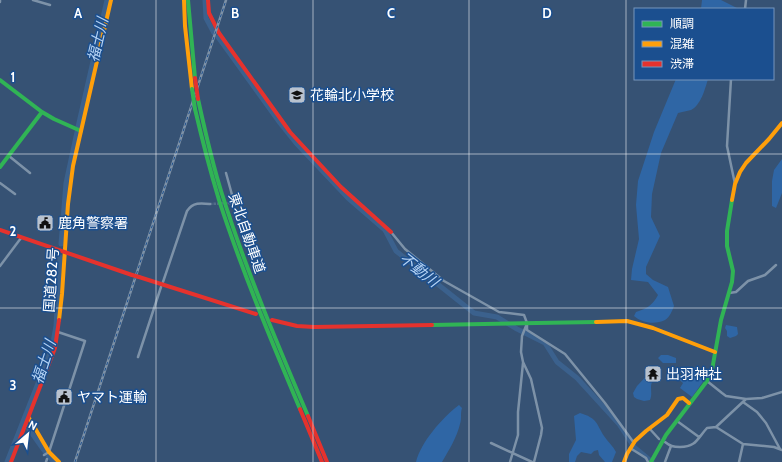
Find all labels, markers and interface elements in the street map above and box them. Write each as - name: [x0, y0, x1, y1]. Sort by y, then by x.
- text: A: [74, 5, 83, 21]
- text: B: [231, 5, 239, 21]
- text: C: [387, 5, 395, 21]
- text: D: [542, 5, 552, 21]
- legend: [634, 8, 774, 80]
- water label: 福士川: [84, 14, 112, 64]
- text: 順調: [670, 16, 694, 31]
- text: 混雑: [670, 36, 694, 51]
- text: 渋滞: [670, 56, 694, 71]
- text: 1: [11, 69, 15, 85]
- school or university icon: 花輪北小学校: [287, 85, 307, 105]
- place label: 花輪北小学校: [310, 86, 394, 104]
- street label: 東北自動車道: [225, 190, 269, 276]
- public building icon: 鹿角警察署: [35, 213, 55, 233]
- place label: 鹿角警察署: [58, 214, 128, 232]
- text: 2: [10, 223, 17, 239]
- street label: 国道282号: [40, 247, 62, 313]
- water label: 不動川: [396, 249, 444, 292]
- water label: 福士川: [28, 336, 60, 386]
- temple icon: 出羽神社: [643, 364, 663, 384]
- place label: 出羽神社: [666, 365, 722, 383]
- text: 3: [9, 377, 17, 393]
- public building icon: ヤマト運輸: [54, 387, 74, 407]
- place label: ヤマト運輸: [77, 388, 147, 406]
- north arrow: [8, 414, 48, 454]
- text: N: [26, 417, 39, 433]

